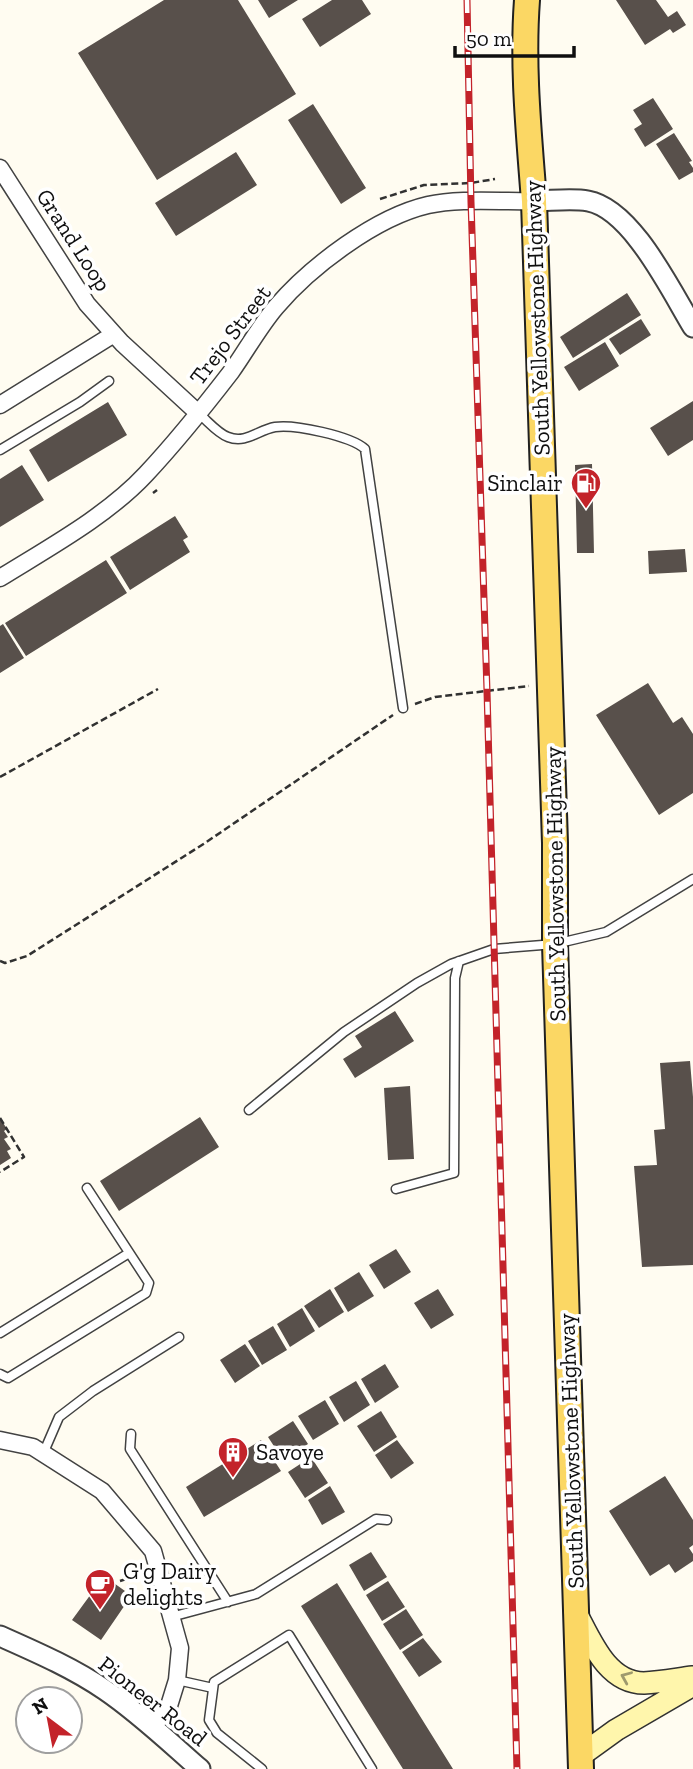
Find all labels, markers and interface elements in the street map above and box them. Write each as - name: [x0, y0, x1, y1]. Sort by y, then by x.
- scale bar: [455, 14, 574, 58]
- text: 50 m: [466, 26, 512, 51]
- street label: South Yellowstone Highway: [518, 180, 556, 456]
- street label: Grand Loop: [31, 184, 117, 296]
- street label: Trejo Street: [183, 279, 277, 390]
- fuel station icon: Sinclair: [569, 466, 603, 510]
- place label: Sinclair: [487, 469, 563, 497]
- street label: South Yellowstone Highway: [539, 746, 571, 1022]
- street label: South Yellowstone Highway: [552, 1313, 590, 1589]
- building icon: Savoye: [216, 1435, 250, 1479]
- place label: Savoye: [256, 1438, 324, 1466]
- place label: G'g Dairy delights: [123, 1557, 216, 1611]
- cafe icon: G'g Dairy delights: [83, 1567, 117, 1611]
- street label: Pioneer Road: [93, 1650, 213, 1752]
- one-way arrow: [621, 1672, 633, 1686]
- north arrow: [14, 1685, 84, 1755]
- text: N: [28, 1692, 52, 1720]

